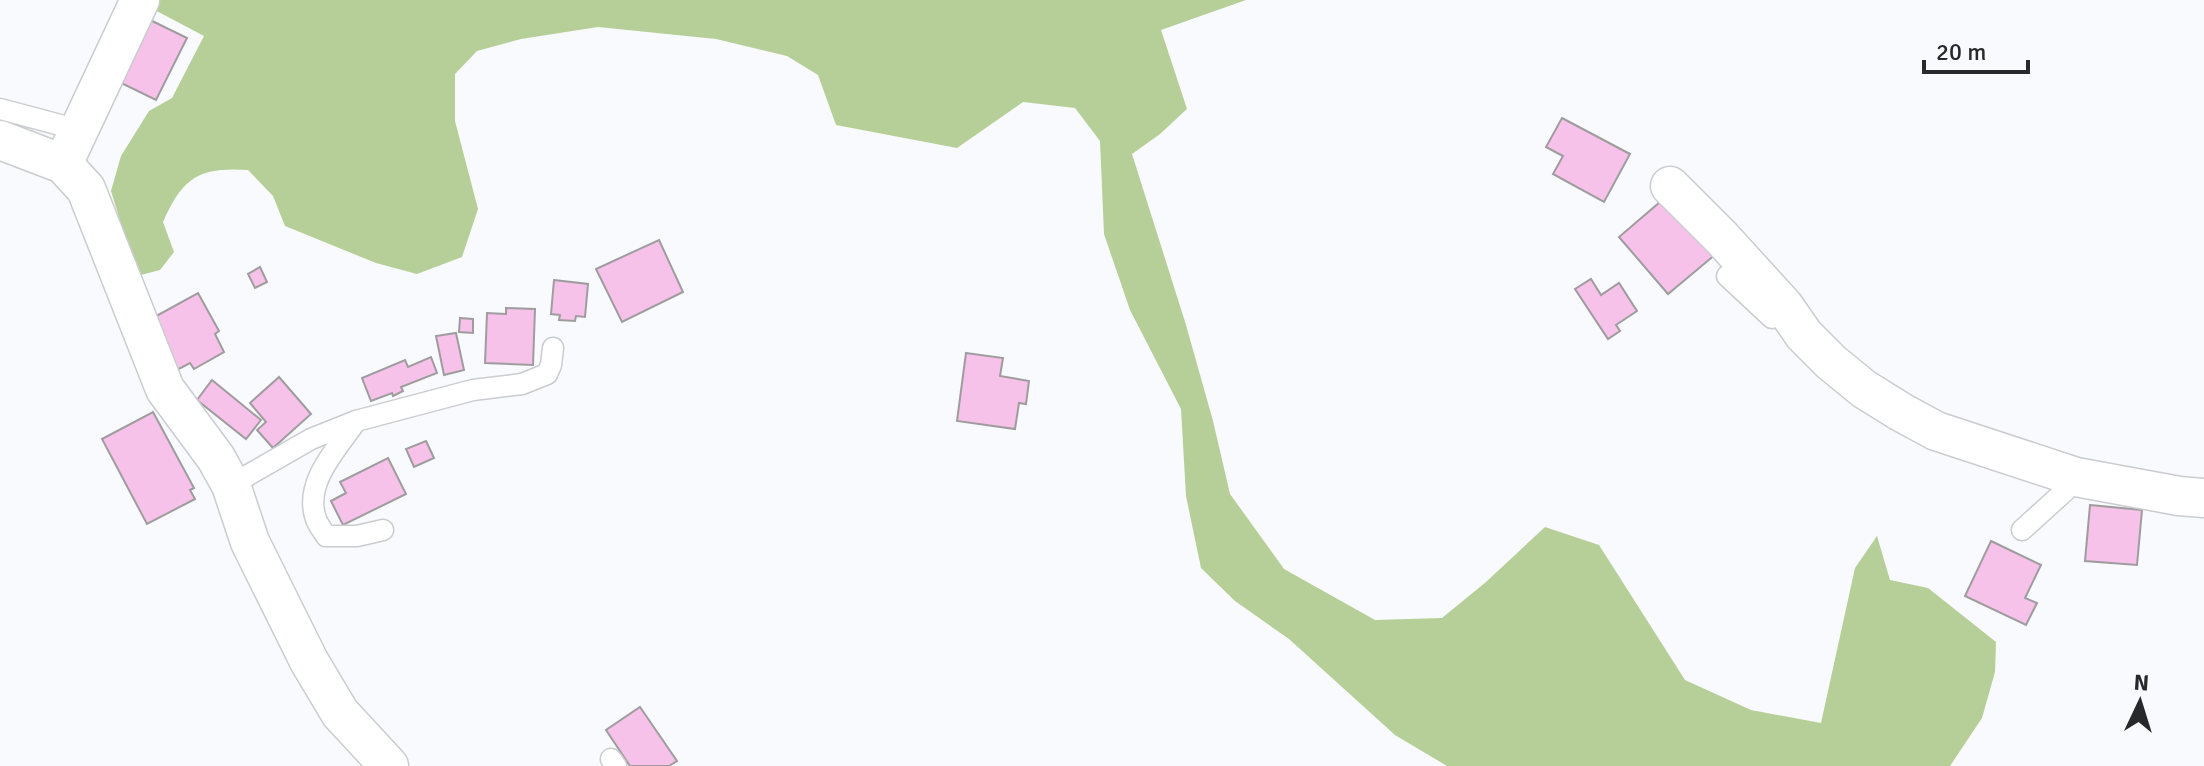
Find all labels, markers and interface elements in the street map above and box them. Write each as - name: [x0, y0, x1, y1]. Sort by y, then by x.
- scale bar: [1924, 24, 2028, 74]
- text: 20 m: [1936, 37, 1986, 67]
- north arrow: [2100, 662, 2180, 742]
- text: N: [2133, 669, 2150, 697]

